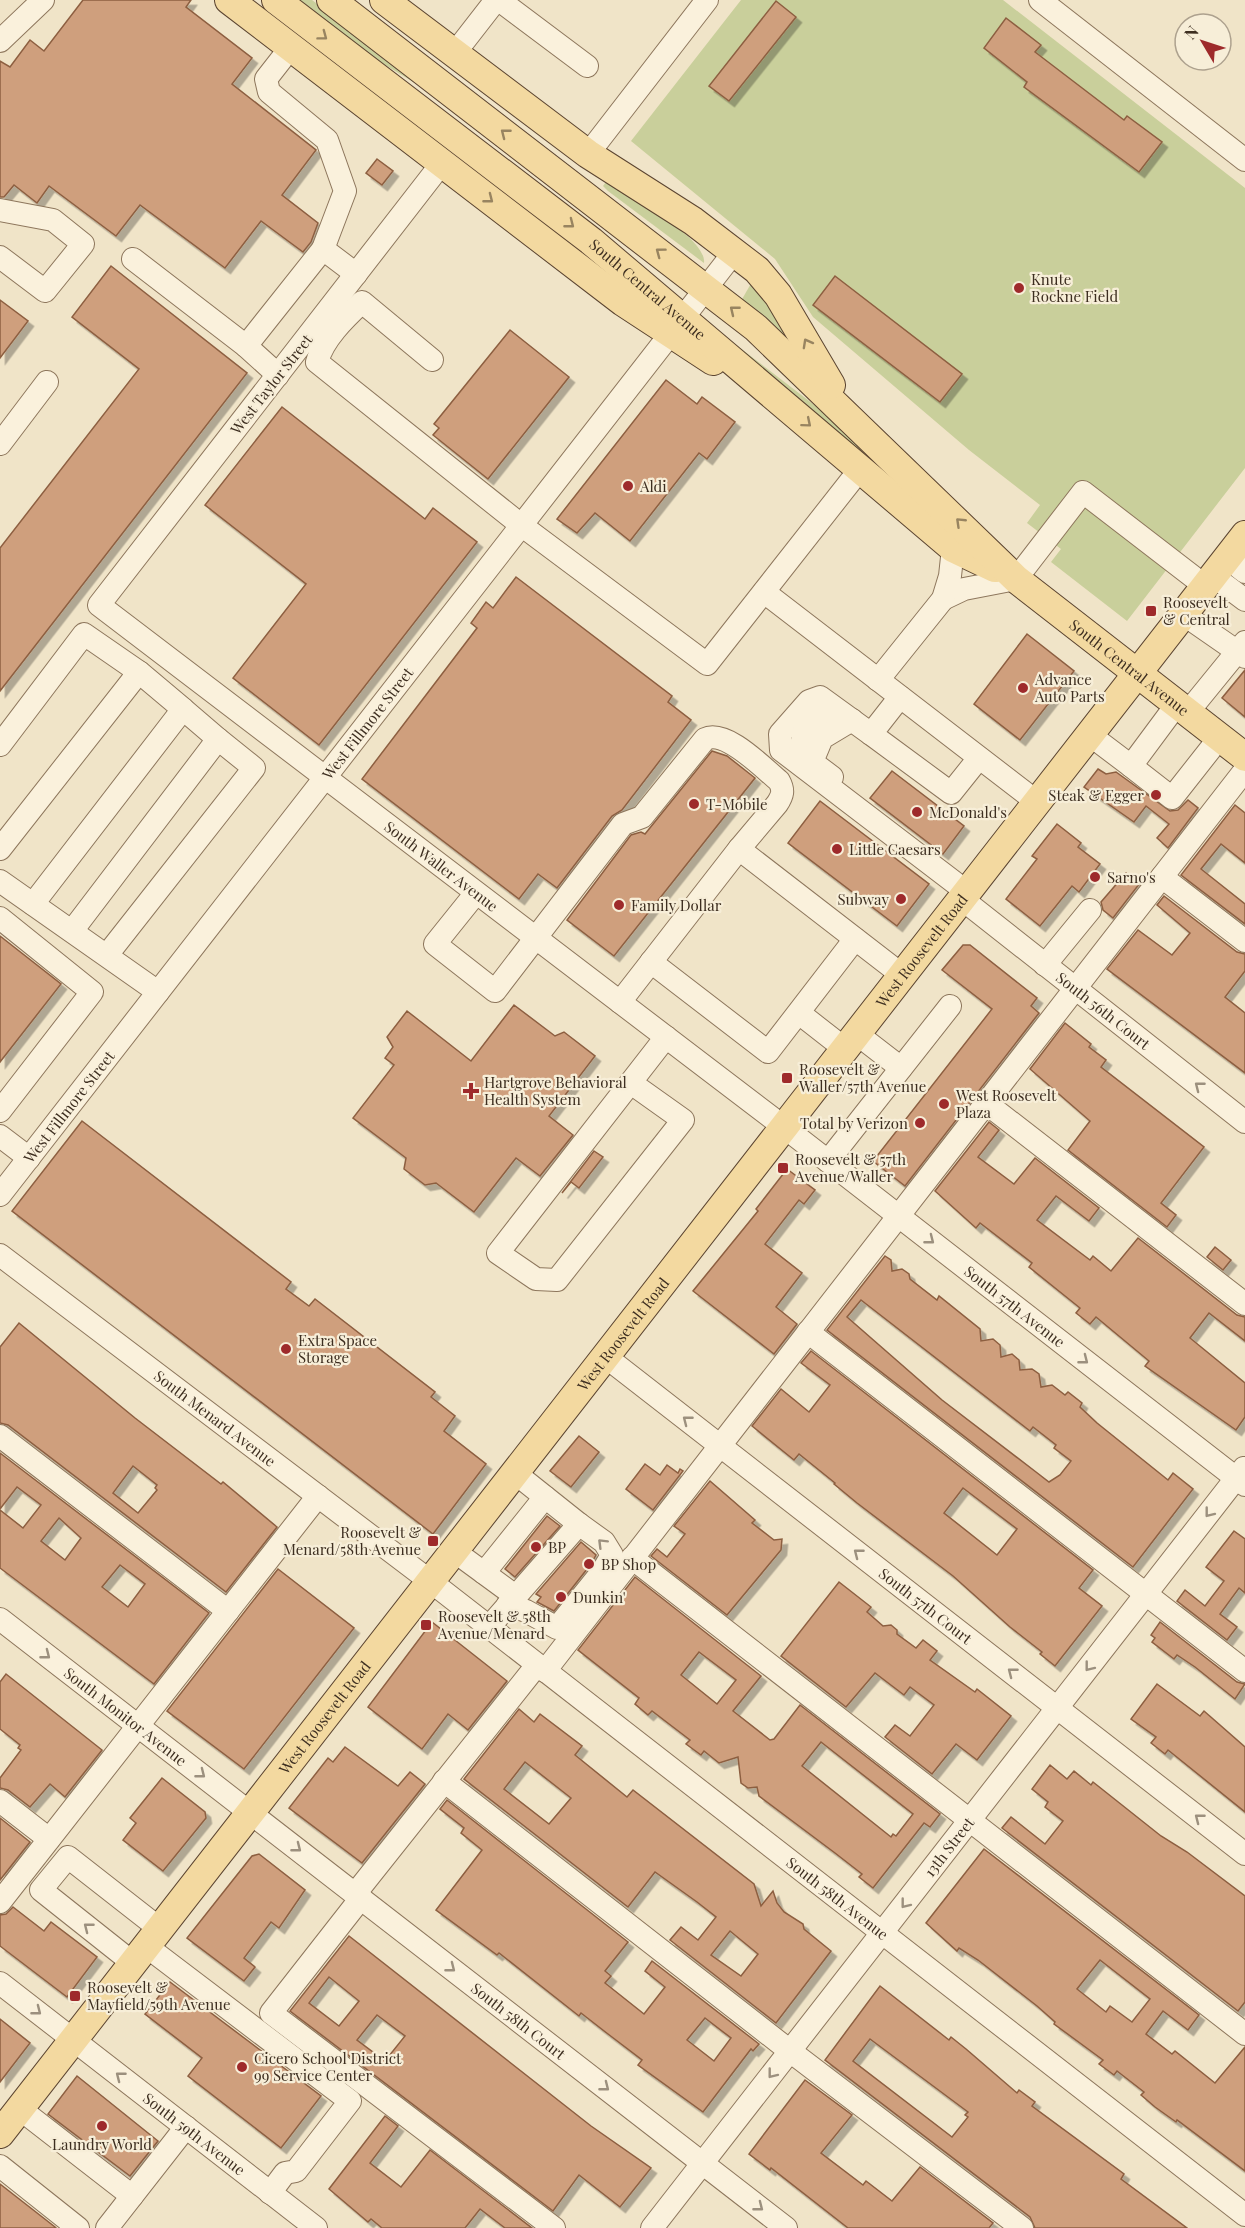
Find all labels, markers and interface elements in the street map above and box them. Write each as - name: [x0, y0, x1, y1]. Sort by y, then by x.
- north arrow: [1173, 12, 1233, 72]
- text: N: [1179, 21, 1203, 43]
- one-way arrow: [316, 28, 327, 39]
- one-way arrow: [500, 130, 511, 141]
- one-way arrow: [482, 192, 493, 203]
- one-way arrow: [563, 217, 574, 228]
- street label: South Central Avenue: [585, 234, 710, 344]
- one-way arrow: [655, 248, 666, 259]
- place label: Knute Rockne Field: [1031, 269, 1118, 306]
- marker: Knute Rockne Field: [1012, 281, 1026, 295]
- one-way arrow: [730, 306, 741, 317]
- street label: West Taylor Street: [225, 329, 317, 439]
- one-way arrow: [803, 339, 814, 349]
- one-way arrow: [800, 416, 811, 427]
- place label: Aldi: [639, 476, 667, 496]
- marker: Aldi: [621, 479, 635, 493]
- one-way arrow: [956, 519, 967, 530]
- place label: Roosevelt & Central: [1163, 592, 1230, 629]
- marker: Roosevelt & Central: [1144, 604, 1158, 618]
- street label: South Central Avenue: [1066, 614, 1193, 720]
- street label: West Fillmore Street: [317, 662, 418, 784]
- place label: Advance Auto Parts: [1034, 669, 1105, 706]
- marker: Advance Auto Parts: [1016, 681, 1030, 695]
- place label: Steak & Egger: [1048, 785, 1144, 805]
- marker: Steak & Egger: [1149, 788, 1163, 802]
- place label: T-Mobile: [706, 794, 768, 814]
- marker: T-Mobile: [687, 797, 701, 811]
- place label: McDonald's: [929, 802, 1007, 822]
- marker: McDonald's: [910, 805, 924, 819]
- street label: South Waller Avenue: [381, 816, 502, 916]
- place label: Little Caesars: [849, 839, 941, 859]
- marker: Little Caesars: [830, 842, 844, 856]
- place label: Sarno's: [1107, 867, 1156, 887]
- marker: Sarno's: [1088, 870, 1102, 884]
- place label: Subway: [837, 889, 889, 909]
- street label: West Roosevelt Road: [871, 890, 972, 1012]
- marker: Subway: [894, 892, 908, 906]
- place label: Family Dollar: [631, 895, 722, 915]
- marker: Family Dollar: [612, 898, 626, 912]
- street label: South 56th Court: [1052, 967, 1155, 1054]
- street label: West Fillmore Street: [18, 1046, 119, 1168]
- place label: Roosevelt & Waller/57th Avenue: [798, 1059, 926, 1096]
- marker: Roosevelt & Waller/57th Avenue: [780, 1071, 794, 1085]
- place label: Hartgrove Behavioral Health System: [484, 1072, 627, 1109]
- marker: Hartgrove Behavioral Health System: [462, 1082, 480, 1100]
- one-way arrow: [1195, 1082, 1206, 1093]
- place label: West Roosevelt Plaza: [955, 1085, 1057, 1122]
- marker: West Roosevelt Plaza: [937, 1097, 951, 1111]
- place label: Total by Verizon: [800, 1113, 908, 1133]
- marker: Total by Verizon: [913, 1116, 927, 1130]
- place label: Roosevelt & 57th Avenue/Waller: [794, 1149, 906, 1186]
- marker: Roosevelt & 57th Avenue/Waller: [776, 1161, 790, 1175]
- one-way arrow: [923, 1233, 934, 1244]
- street label: South 57th Avenue: [960, 1261, 1069, 1352]
- street label: West Roosevelt Road: [572, 1273, 673, 1395]
- place label: Extra Space Storage: [298, 1330, 377, 1367]
- marker: Extra Space Storage: [279, 1342, 293, 1356]
- one-way arrow: [1077, 1352, 1088, 1363]
- street label: South Menard Avenue: [150, 1366, 280, 1471]
- one-way arrow: [683, 1416, 694, 1427]
- one-way arrow: [1206, 1507, 1217, 1518]
- place label: Roosevelt & Menard/58th Avenue: [283, 1522, 421, 1559]
- marker: Roosevelt & Menard/58th Avenue: [426, 1534, 440, 1548]
- place label: BP: [548, 1537, 566, 1557]
- one-way arrow: [598, 1539, 609, 1549]
- marker: BP: [529, 1540, 543, 1554]
- one-way arrow: [853, 1549, 864, 1560]
- place label: BP Shop: [601, 1554, 657, 1574]
- marker: BP Shop: [582, 1557, 596, 1571]
- street label: South 57th Court: [875, 1563, 977, 1648]
- place label: Dunkin': [573, 1587, 626, 1607]
- marker: Dunkin': [554, 1590, 568, 1604]
- place label: Roosevelt & 58th Avenue/Menard: [437, 1606, 551, 1643]
- marker: Roosevelt & 58th Avenue/Menard: [419, 1618, 433, 1632]
- one-way arrow: [40, 1647, 51, 1658]
- street label: West Roosevelt Road: [273, 1657, 375, 1779]
- one-way arrow: [1086, 1660, 1097, 1671]
- street label: South Monitor Avenue: [60, 1663, 191, 1770]
- one-way arrow: [1007, 1669, 1018, 1680]
- one-way arrow: [194, 1767, 205, 1778]
- street label: 13th Street: [919, 1813, 979, 1881]
- one-way arrow: [1195, 1814, 1206, 1825]
- one-way arrow: [290, 1841, 301, 1852]
- street label: South 58th Avenue: [783, 1852, 893, 1944]
- one-way arrow: [901, 1897, 912, 1908]
- one-way arrow: [83, 1923, 94, 1934]
- one-way arrow: [444, 1960, 455, 1971]
- place label: Roosevelt & Mayfield/59th Avenue: [87, 1977, 231, 2014]
- street label: South 58th Court: [467, 1978, 570, 2064]
- marker: Roosevelt & Mayfield/59th Avenue: [68, 1989, 82, 2003]
- one-way arrow: [30, 2004, 41, 2015]
- place label: Cicero School District 99 Service Center: [254, 2048, 402, 2085]
- marker: Cicero School District 99 Service Center: [235, 2060, 249, 2074]
- one-way arrow: [769, 2067, 780, 2078]
- one-way arrow: [116, 2073, 127, 2084]
- one-way arrow: [598, 2080, 609, 2091]
- street label: South 59th Avenue: [139, 2088, 249, 2180]
- marker: Laundry World: [95, 2119, 109, 2133]
- place label: Laundry World: [52, 2134, 152, 2154]
- one-way arrow: [752, 2199, 763, 2210]

